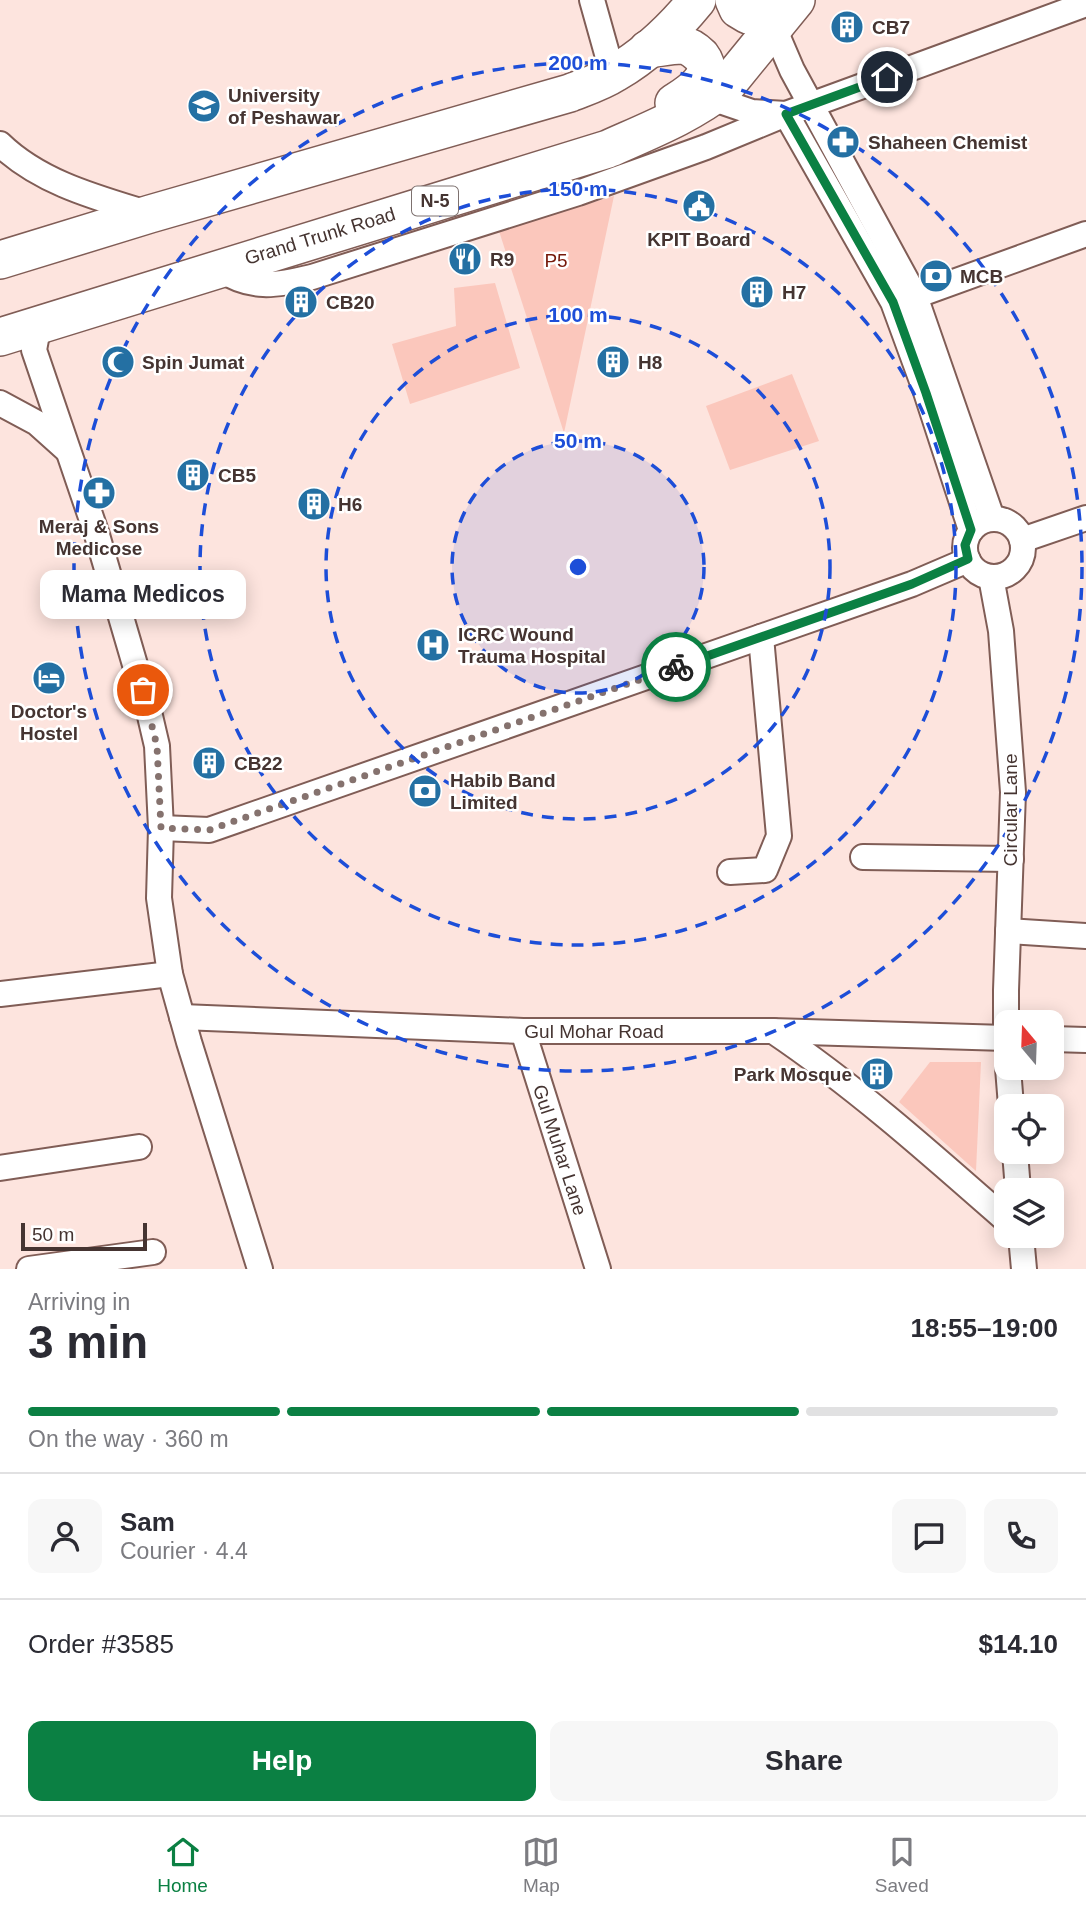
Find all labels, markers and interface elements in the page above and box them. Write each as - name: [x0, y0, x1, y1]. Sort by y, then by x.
- building icon: CB7: [828, 8, 866, 46]
- place label: CB7: [872, 17, 910, 38]
- pin: [857, 47, 917, 107]
- text: 200 m: [548, 51, 608, 74]
- icon: home: [868, 58, 906, 96]
- place label: University of Peshawar: [228, 85, 341, 128]
- school or university icon: University of Peshawar: [185, 87, 223, 125]
- pharmacy icon: Shaheen Chemist: [824, 123, 862, 161]
- place label: Shaheen Chemist: [868, 132, 1028, 153]
- text: 150 m: [548, 177, 608, 200]
- road number: N-5: [412, 186, 458, 216]
- public building icon: KPIT Board: [680, 187, 718, 225]
- street label: Grand Trunk Road: [242, 203, 398, 269]
- place label: KPIT Board: [647, 229, 751, 250]
- restaurant icon: R9: [446, 240, 484, 278]
- place label: R9: [490, 249, 514, 270]
- park label: P5: [544, 250, 568, 271]
- bank icon: MCB: [917, 257, 955, 295]
- place label: MCB: [960, 266, 1003, 287]
- building icon: H7: [738, 273, 776, 311]
- place label: H7: [782, 282, 806, 303]
- building icon: CB20: [282, 283, 320, 321]
- place label: CB20: [326, 292, 375, 313]
- text: 100 m: [548, 303, 608, 326]
- mosque icon: Spin Jumat: [99, 343, 137, 381]
- building icon: H8: [594, 343, 632, 381]
- place label: Spin Jumat: [142, 352, 245, 373]
- place label: H8: [638, 352, 662, 373]
- text: 50 m: [554, 429, 602, 452]
- building icon: CB5: [174, 456, 212, 494]
- place label: CB5: [218, 465, 256, 486]
- pharmacy icon: Meraj & Sons Medicose: [80, 474, 118, 512]
- building icon: H6: [295, 485, 333, 523]
- place label: H6: [338, 494, 362, 515]
- place label: Meraj & Sons Medicose: [39, 516, 159, 559]
- centre of rings: [566, 555, 590, 579]
- callout: Mama Medicos: [40, 571, 246, 620]
- text: Mama Medicos: [61, 581, 225, 607]
- place label: ICRC Wound Trauma Hospital: [458, 624, 606, 667]
- hospital icon: ICRC Wound Trauma Hospital: [414, 626, 452, 664]
- courier: [641, 632, 711, 702]
- icon: bike: [657, 648, 695, 686]
- hotel icon: Doctor's Hostel: [30, 659, 68, 697]
- pin: [113, 660, 173, 720]
- icon: bag: [124, 671, 162, 709]
- place label: Doctor's Hostel: [11, 701, 87, 744]
- building icon: CB22: [190, 744, 228, 782]
- place label: CB22: [234, 753, 283, 774]
- street label: Circular Lane: [1000, 754, 1021, 867]
- place label: Habib Band Limited: [450, 770, 556, 813]
- bank icon: Habib Band Limited: [406, 772, 444, 810]
- north arrow: [994, 1010, 1064, 1080]
- map controls: [994, 1010, 1064, 1248]
- street label: Gul Mohar Road: [524, 1021, 664, 1042]
- building icon: Park Mosque: [858, 1055, 896, 1093]
- place label: Park Mosque: [734, 1064, 852, 1085]
- street label: Gul Muhar Lane: [529, 1082, 591, 1218]
- button: locate: [994, 1094, 1064, 1164]
- button: layers: [994, 1178, 1064, 1248]
- scale bar: [21, 1220, 147, 1252]
- text: 50 m: [32, 1224, 74, 1245]
- text: Arriving in: [28, 1289, 130, 1315]
- text: 18:55–19:00: [911, 1313, 1058, 1343]
- text: 3 min: [28, 1316, 148, 1368]
- text: On the way · 360 m: [28, 1426, 229, 1452]
- button: person: [28, 1499, 102, 1573]
- button: chat: [892, 1499, 966, 1573]
- button: phone: [984, 1499, 1058, 1573]
- text: Sam: [120, 1507, 175, 1537]
- text: Courier · 4.4: [120, 1538, 248, 1564]
- text: Order #3585: [28, 1629, 174, 1659]
- text: $14.10: [978, 1629, 1058, 1659]
- button: Help: [28, 1721, 536, 1801]
- button: Share: [550, 1721, 1058, 1801]
- tab: Home: [157, 1833, 208, 1897]
- tab: Map: [522, 1833, 560, 1897]
- tab: Saved: [875, 1833, 929, 1897]

